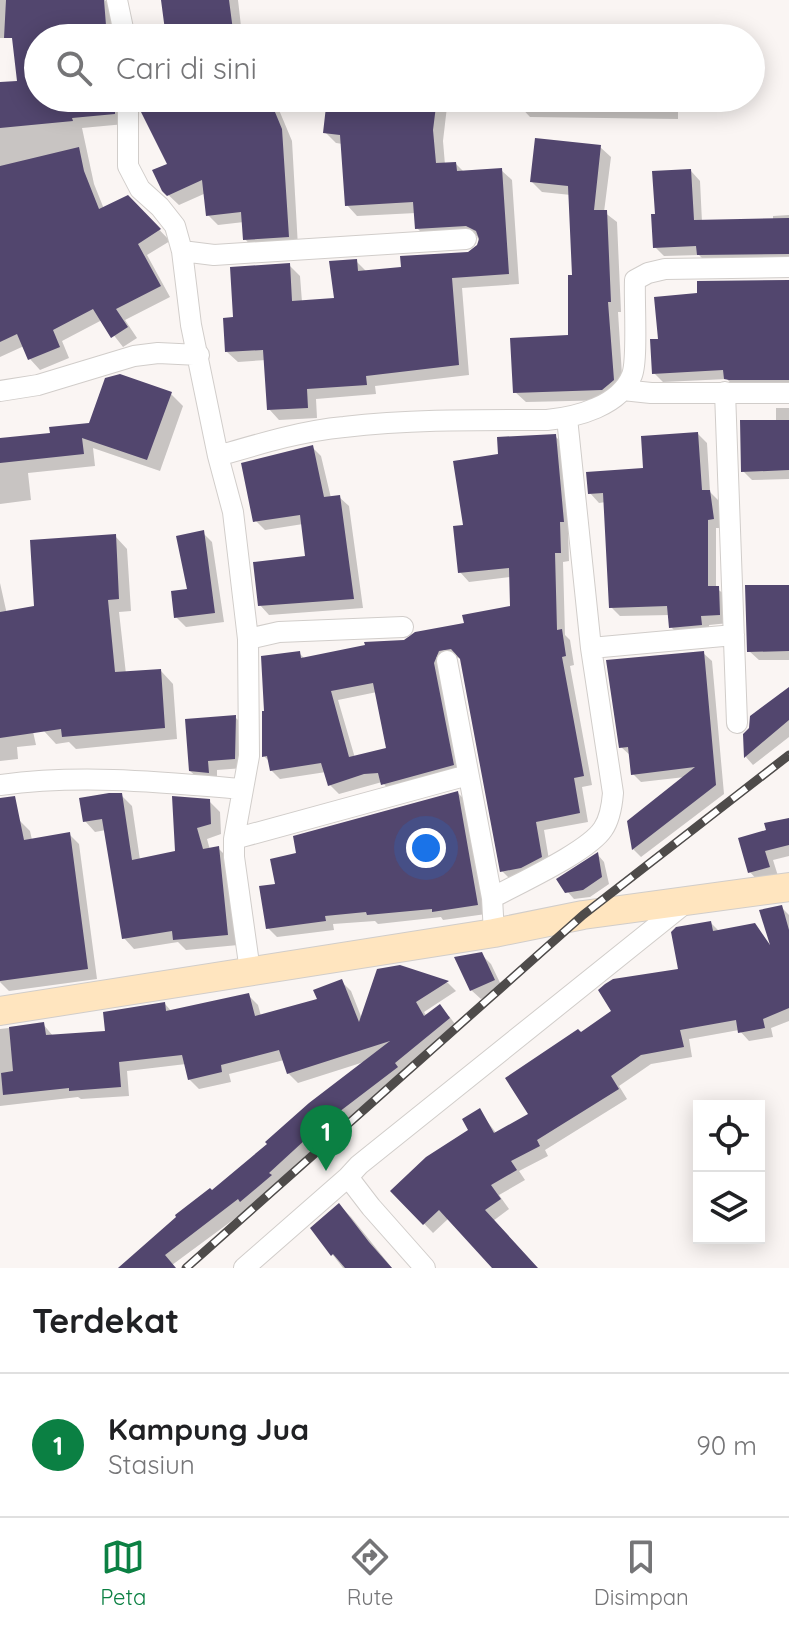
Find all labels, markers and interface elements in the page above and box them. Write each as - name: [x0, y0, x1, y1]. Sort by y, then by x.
- search box: [24, 24, 765, 112]
- icon: search: [52, 46, 96, 90]
- text: Cari di sini: [116, 49, 257, 87]
- your location: [406, 828, 446, 868]
- map controls: [693, 1100, 765, 1244]
- button: locate: [693, 1100, 765, 1172]
- pin: 1: [300, 1105, 352, 1171]
- button: layers: [693, 1172, 765, 1244]
- text: Terdekat: [32, 1299, 179, 1342]
- text: Kampung Jua: [108, 1410, 309, 1448]
- text: 1: [53, 1429, 63, 1462]
- text: 90 m: [696, 1429, 757, 1462]
- text: Stasiun: [108, 1448, 195, 1481]
- tab: Peta: [100, 1535, 146, 1611]
- tab: Rute: [347, 1535, 393, 1611]
- tab: Disimpan: [594, 1535, 689, 1611]

